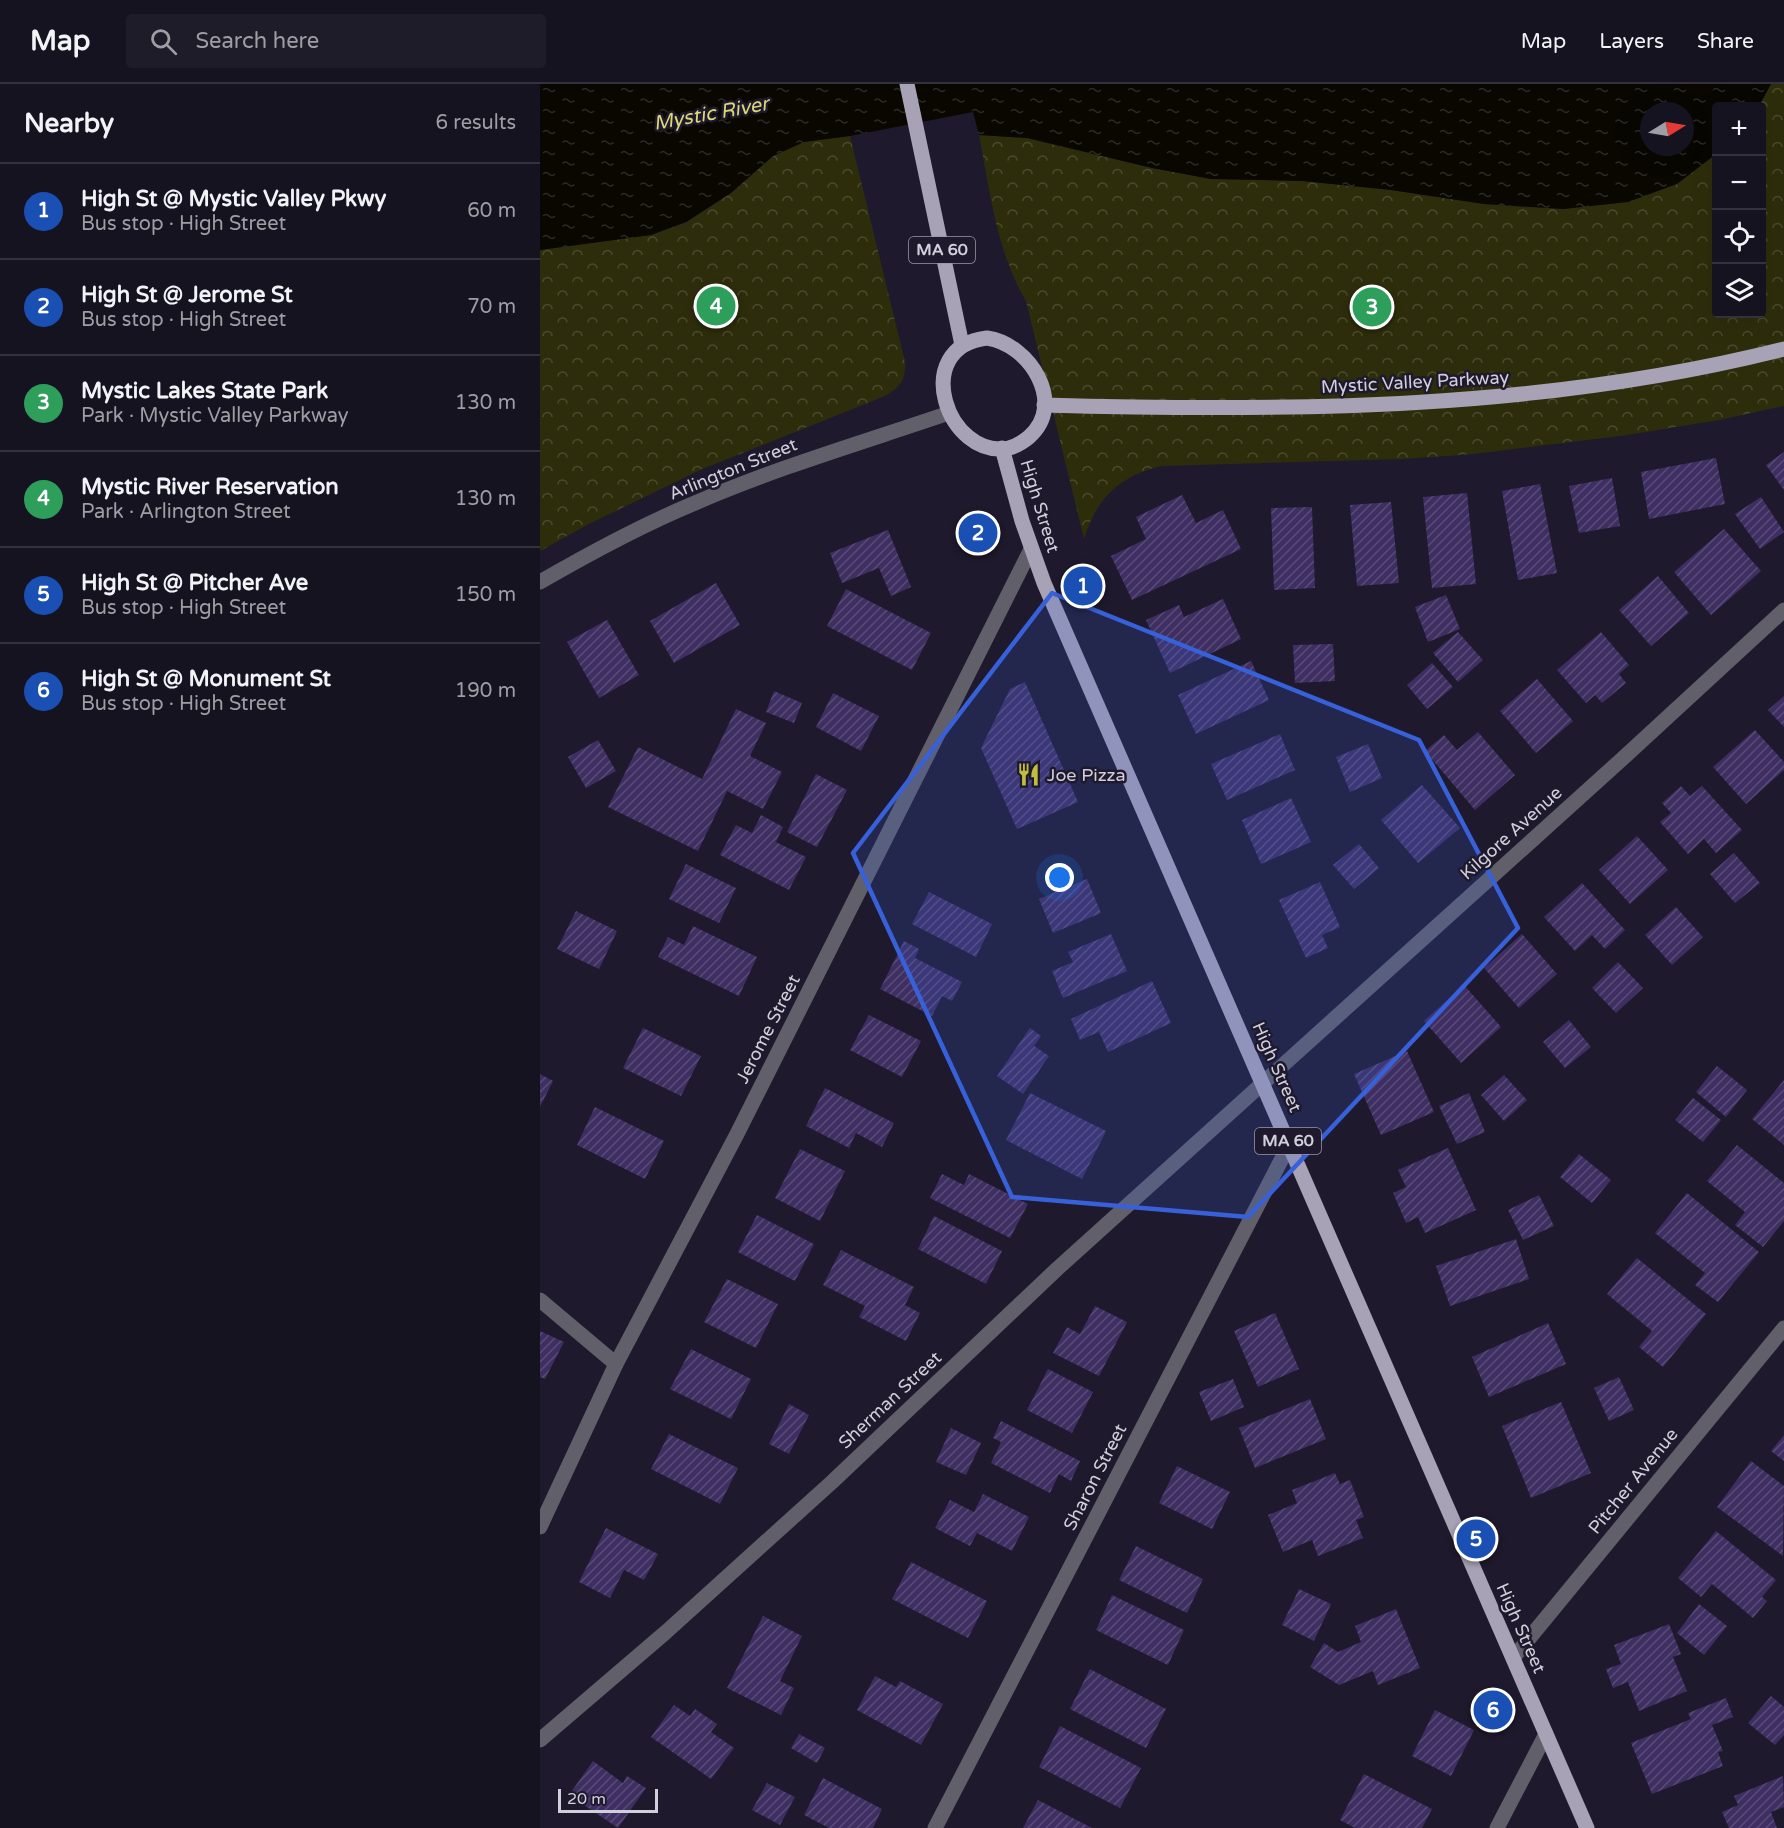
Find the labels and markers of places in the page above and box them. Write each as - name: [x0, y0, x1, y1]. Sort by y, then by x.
- pin: 4: [696, 284, 735, 328]
- pin: 3: [1352, 284, 1392, 330]
- pin: 2: [958, 510, 998, 556]
- pin: 1: [1064, 564, 1102, 608]
- restaurant icon: Joe Pizza: [1016, 762, 1042, 788]
- place label: Joe Pizza: [1047, 764, 1126, 786]
- pin: 5: [1456, 1516, 1496, 1562]
- pin: 6: [1474, 1688, 1512, 1732]

